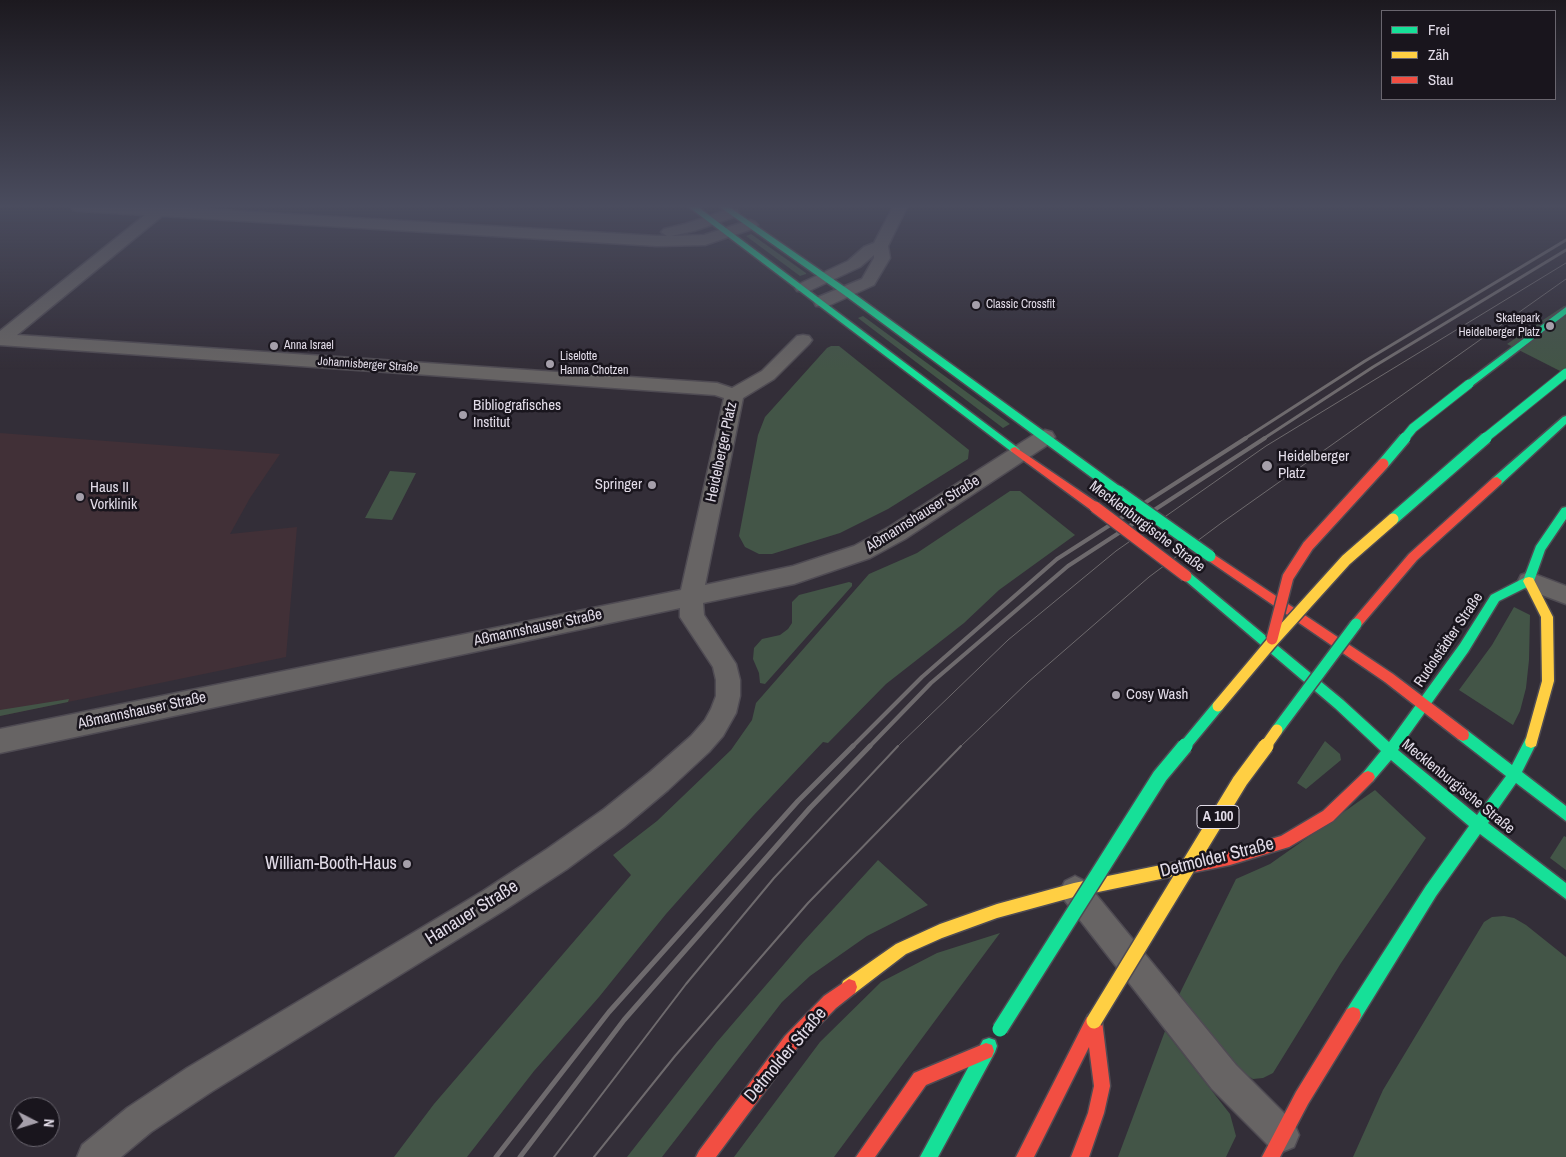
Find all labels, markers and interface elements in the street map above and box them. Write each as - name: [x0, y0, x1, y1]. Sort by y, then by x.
- legend: [1381, 10, 1556, 100]
- text: Frei: [1428, 19, 1450, 40]
- text: Zäh: [1428, 44, 1449, 65]
- text: Stau: [1428, 69, 1453, 90]
- place label: Classic Crossfit: [986, 298, 1055, 312]
- marker: Classic Crossfit: [970, 299, 982, 311]
- place label: Skatepark Heidelberger Platz: [1459, 312, 1540, 340]
- marker: Skatepark Heidelberger Platz: [1544, 320, 1556, 332]
- place label: Anna Israel: [284, 339, 334, 353]
- marker: Anna Israel: [268, 340, 280, 352]
- place label: Liselotte Hanna Chotzen: [560, 350, 628, 378]
- street label: Johannisberger Straße: [317, 354, 419, 376]
- marker: Liselotte Hanna Chotzen: [544, 358, 556, 370]
- place label: Bibliografisches Institut: [473, 397, 561, 432]
- street label: Heidelberger Platz: [703, 400, 741, 504]
- marker: Bibliografisches Institut: [457, 409, 469, 421]
- place label: Heidelberger Platz: [1278, 448, 1349, 483]
- marker: Heidelberger Platz: [1260, 459, 1274, 473]
- street label: Aßmannshauser Straße: [863, 472, 983, 556]
- place label: Springer: [595, 476, 642, 494]
- street label: Mecklenburgische Straße: [1086, 478, 1208, 576]
- place label: Haus II Vorklinik: [90, 479, 137, 514]
- marker: Springer: [646, 479, 658, 491]
- marker: Haus II Vorklinik: [74, 491, 86, 503]
- street label: Rudolstädter Straße: [1411, 589, 1487, 691]
- street label: Aßmannshauser Straße: [472, 606, 604, 650]
- place label: Cosy Wash: [1126, 686, 1188, 704]
- street label: Aßmannshauser Straße: [76, 689, 208, 733]
- marker: Cosy Wash: [1110, 689, 1122, 701]
- street label: Mecklenburgische Straße: [1398, 736, 1518, 838]
- road number: A 100: [1197, 806, 1239, 829]
- street label: Detmolder Straße: [1158, 833, 1276, 883]
- place label: William-Booth-Haus: [265, 853, 397, 875]
- marker: William-Booth-Haus: [401, 858, 413, 870]
- street label: Hanauer Straße: [422, 876, 522, 950]
- street label: Detmolder Straße: [740, 1003, 832, 1107]
- north arrow: [10, 1097, 60, 1147]
- text: N: [40, 1118, 58, 1128]

